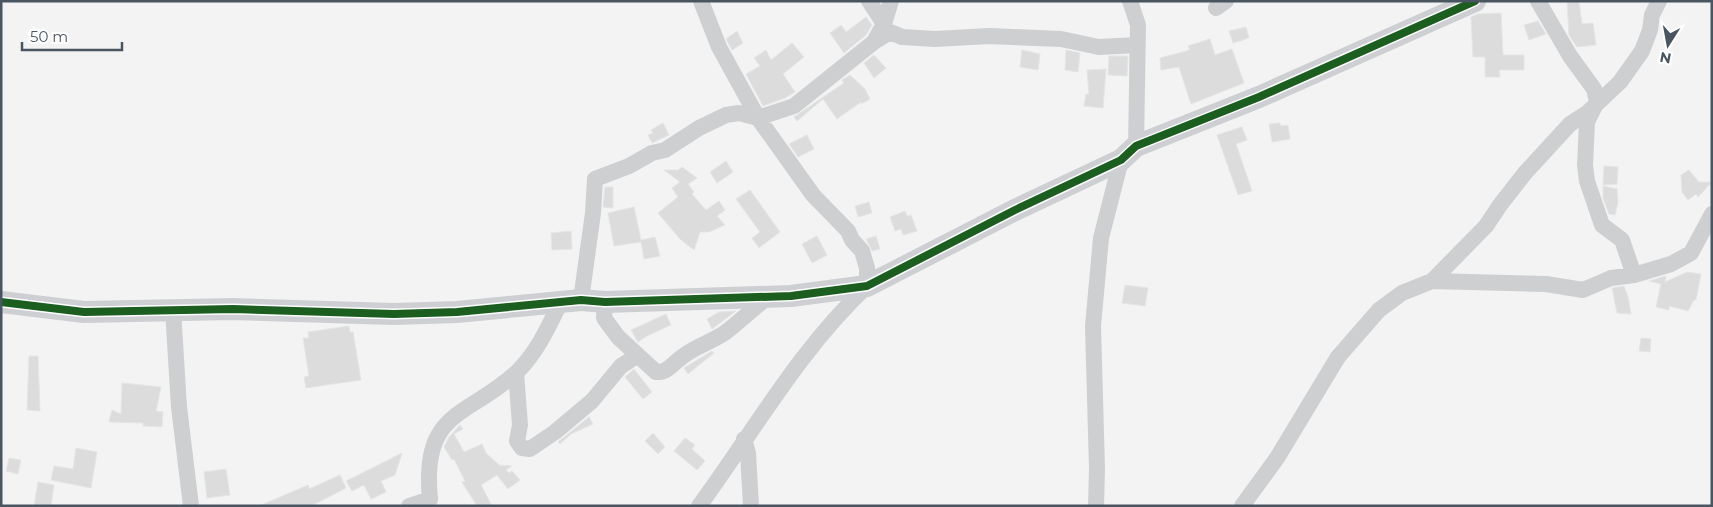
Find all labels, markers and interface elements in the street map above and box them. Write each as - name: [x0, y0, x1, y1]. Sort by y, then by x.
- scale bar: [22, 20, 122, 52]
- north arrow: [1643, 20, 1693, 70]
- text: 50 m: [30, 27, 68, 46]
- text: N: [1658, 48, 1673, 68]

